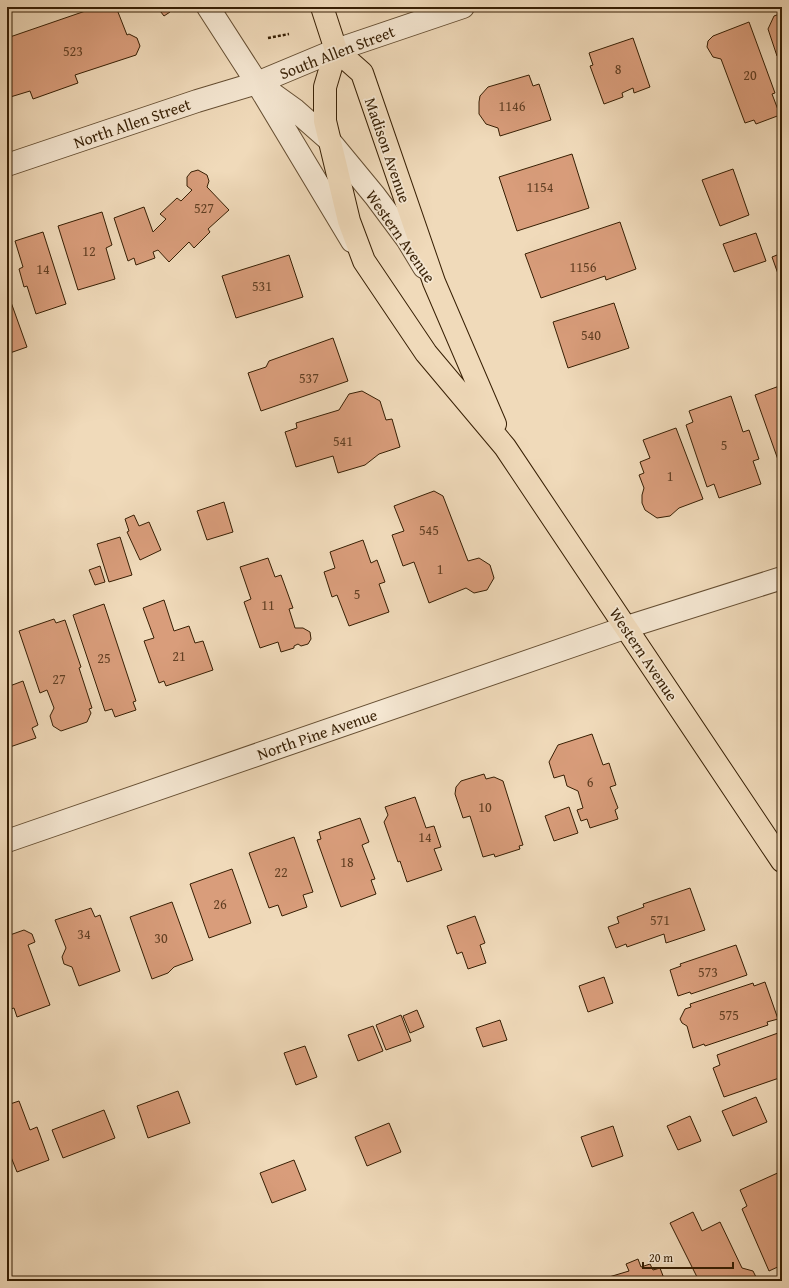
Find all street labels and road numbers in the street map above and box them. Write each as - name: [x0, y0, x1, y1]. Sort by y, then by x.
- street label: South Allen Street: [276, 19, 399, 85]
- street label: North Allen Street: [70, 92, 194, 154]
- street label: Madison Avenue: [359, 94, 417, 206]
- street label: Western Avenue: [360, 185, 442, 287]
- street label: Western Avenue: [604, 602, 684, 706]
- street label: North Pine Avenue: [254, 702, 380, 766]

